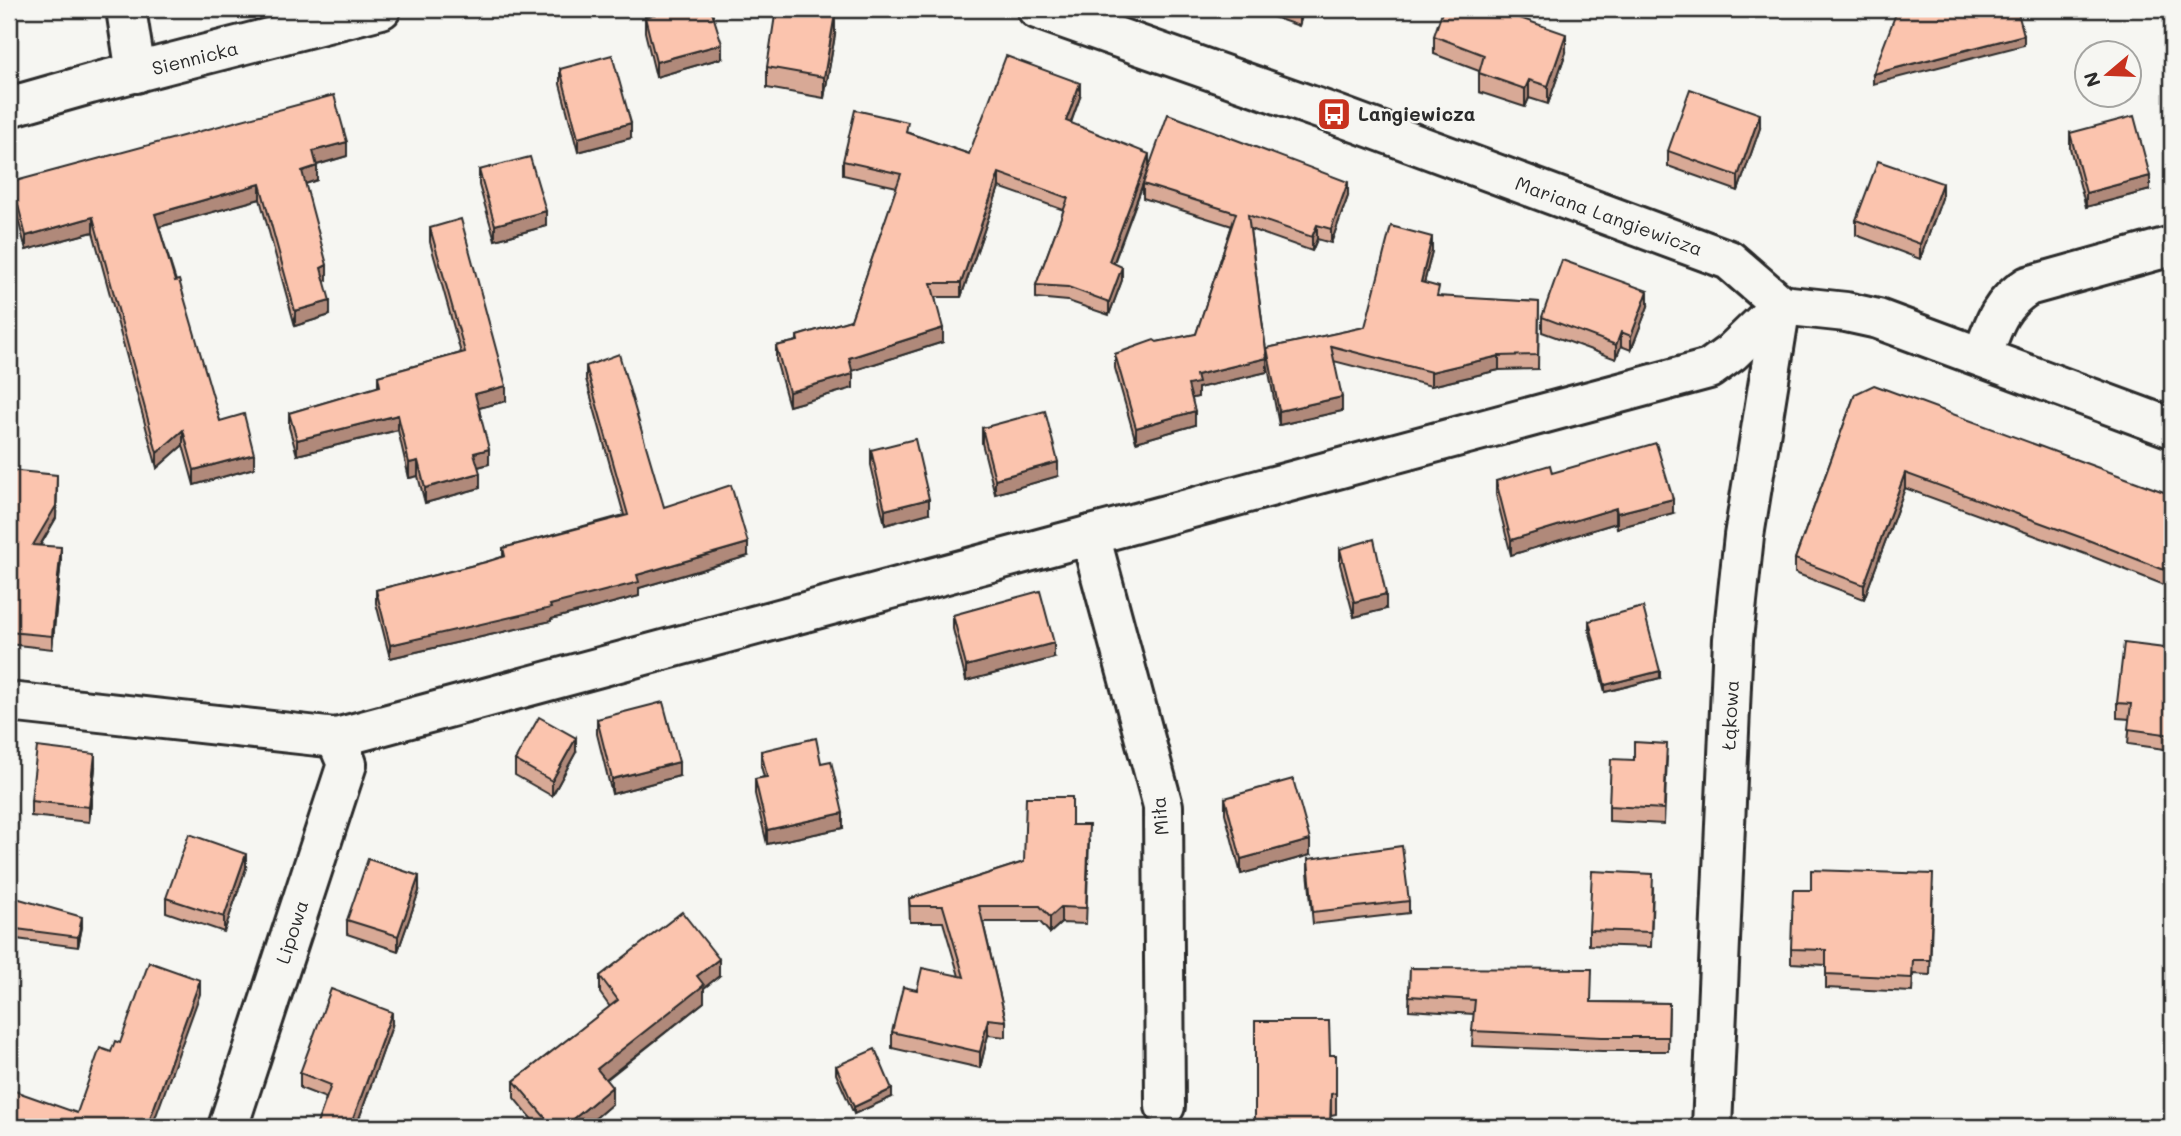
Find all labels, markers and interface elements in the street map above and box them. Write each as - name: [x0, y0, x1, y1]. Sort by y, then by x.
- street label: Siennicka: [149, 35, 241, 80]
- north arrow: [2072, 38, 2142, 108]
- text: N: [2077, 69, 2106, 91]
- bus stop icon: Langiewicza: [1315, 95, 1353, 133]
- place label: Langiewicza: [1358, 101, 1475, 126]
- street label: Mariana Langiewicza: [1512, 170, 1706, 261]
- street label: Łąkowa: [1715, 679, 1744, 750]
- street label: Miła: [1145, 796, 1174, 836]
- street label: Lipowa: [270, 897, 314, 967]

